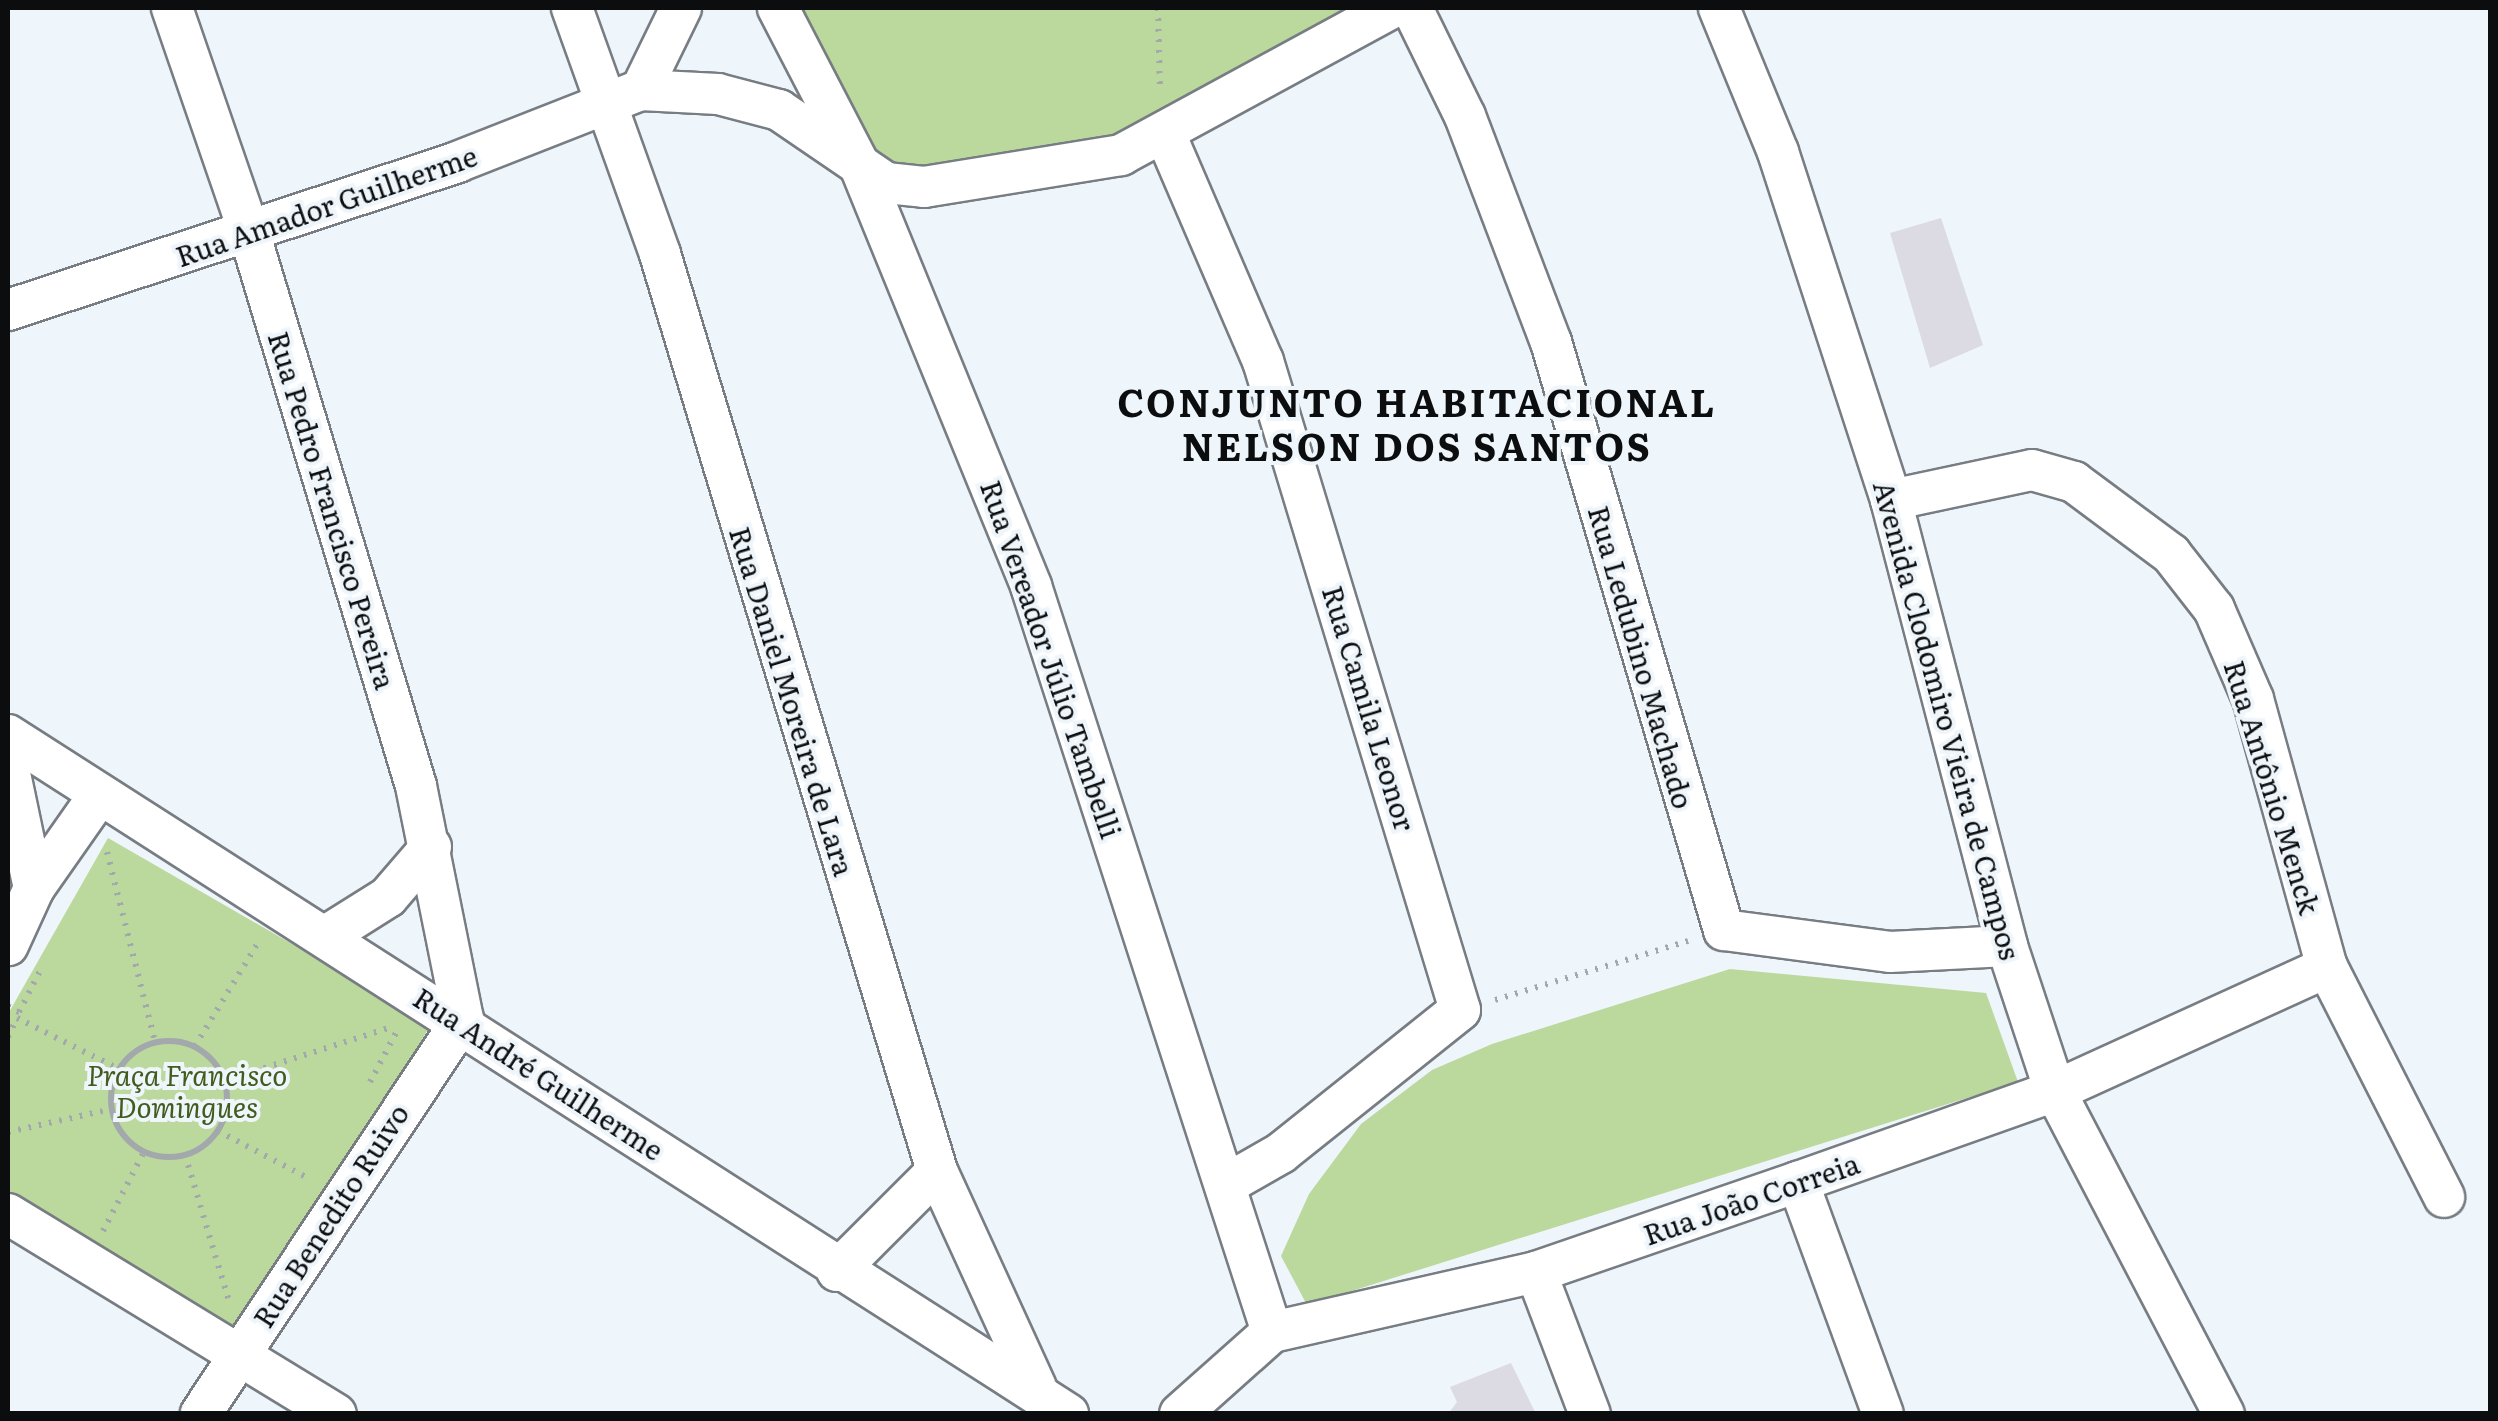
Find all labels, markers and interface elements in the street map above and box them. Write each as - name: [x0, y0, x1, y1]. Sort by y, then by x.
- street label: Rua Amador Guilherme: [171, 138, 481, 272]
- street label: Rua Pedro Francisco Pereira: [263, 327, 403, 693]
- district label: CONJUNTO HABITACIONAL NELSON DOS SANTOS: [1117, 378, 1717, 468]
- street label: Rua Vereador Júlio Tambelli: [975, 476, 1129, 842]
- street label: Avenida Clodomiro Vieira de Campos: [1868, 477, 2028, 963]
- street label: Rua Ledubino Machado: [1583, 502, 1701, 812]
- street label: Rua Daniel Moreira de Lara: [724, 522, 862, 880]
- street label: Rua Camila Leonor: [1317, 581, 1423, 835]
- street label: Rua Antônio Menck: [2218, 656, 2328, 918]
- street label: Rua André Guilherme: [408, 980, 670, 1166]
- park label: Praça Francisco Domingues: [87, 1057, 287, 1123]
- street label: Rua Benedito Ruivo: [245, 1097, 415, 1333]
- street label: Rua João Correia: [1639, 1145, 1863, 1251]

